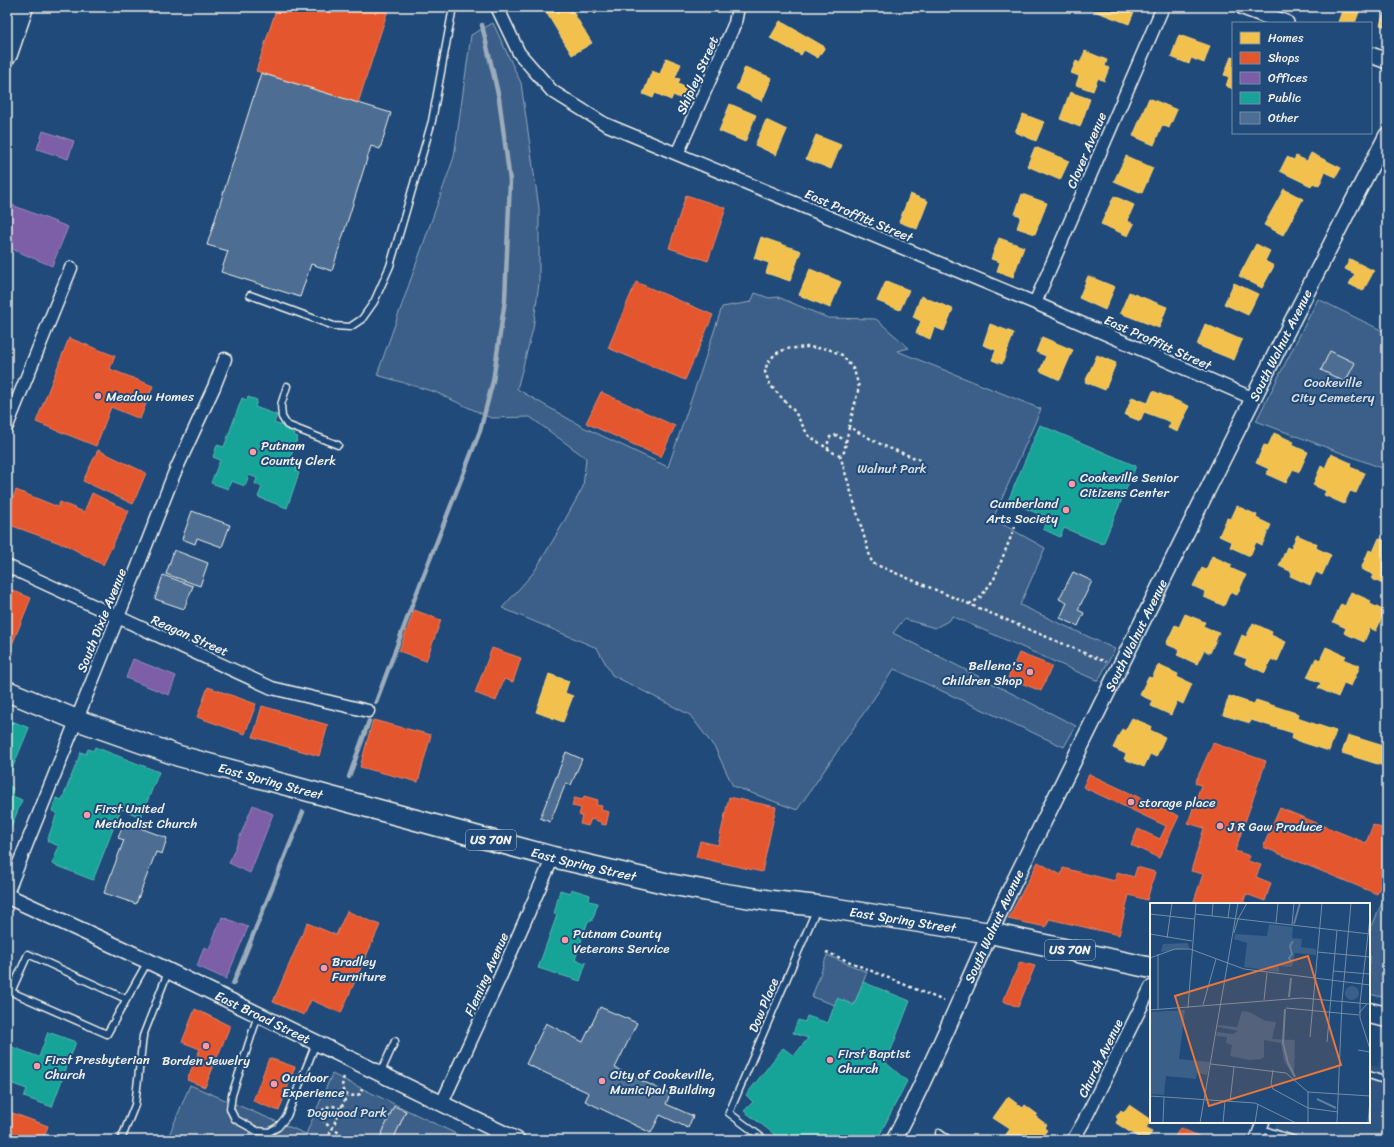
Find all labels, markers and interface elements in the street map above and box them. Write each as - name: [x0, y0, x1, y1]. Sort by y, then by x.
- legend: [1232, 22, 1372, 134]
- text: Homes: [1268, 27, 1304, 49]
- street label: Shipley Street: [670, 32, 725, 118]
- text: Shops: [1268, 47, 1299, 69]
- text: Offices: [1268, 67, 1308, 89]
- text: Public: [1268, 87, 1301, 109]
- text: Other: [1268, 107, 1299, 129]
- street label: Clover Avenue: [1060, 108, 1113, 192]
- street label: East Proffitt Street: [801, 182, 917, 249]
- street label: South Walnut Avenue: [1243, 285, 1319, 405]
- street label: East Proffitt Street: [1100, 308, 1216, 377]
- park label: Cookeville City Cemetery: [1292, 371, 1375, 409]
- place label: Meadow Homes: [106, 385, 195, 408]
- marker: Meadow Homes: [93, 391, 103, 401]
- place label: Putnam County Clerk: [261, 434, 336, 472]
- marker: Putnam County Clerk: [248, 447, 258, 457]
- park label: Walnut Park: [857, 457, 927, 480]
- place label: Cookeville Senior Citizens Center: [1080, 466, 1179, 504]
- marker: Cookeville Senior Citizens Center: [1067, 479, 1077, 489]
- place label: Cumberland Arts Society: [985, 492, 1059, 530]
- marker: Cumberland Arts Society: [1061, 505, 1071, 515]
- street label: South Dixie Avenue: [70, 564, 133, 676]
- street label: South Walnut Avenue: [1098, 575, 1174, 695]
- street label: Reagan Street: [147, 608, 232, 663]
- place label: Bellena's Children Shop: [942, 654, 1023, 692]
- marker: Bellena's Children Shop: [1025, 667, 1035, 677]
- street label: East Spring Street: [216, 756, 326, 807]
- place label: storage place: [1138, 791, 1216, 814]
- place label: First United Methodist Church: [95, 797, 198, 835]
- marker: storage place: [1126, 797, 1136, 807]
- marker: First United Methodist Church: [82, 810, 92, 820]
- place label: J R Gaw Produce: [1227, 815, 1323, 838]
- marker: J R Gaw Produce: [1215, 821, 1225, 831]
- road number: US 70N: [466, 830, 516, 850]
- street label: East Spring Street: [528, 841, 639, 888]
- street label: South Walnut Avenue: [958, 865, 1031, 987]
- street label: East Spring Street: [848, 900, 958, 940]
- inset map: [1150, 903, 1370, 1123]
- place label: Putnam County Veterans Service: [573, 922, 670, 960]
- street label: Fleming Avenue: [458, 928, 515, 1020]
- marker: Putnam County Veterans Service: [560, 935, 570, 945]
- road number: US 70N: [1045, 940, 1095, 960]
- place label: Bradley Furniture: [332, 950, 387, 988]
- marker: Bradley Furniture: [319, 963, 329, 973]
- street label: Dow Place: [742, 974, 785, 1036]
- street label: East Broad Street: [211, 984, 315, 1050]
- street label: Church Avenue: [1071, 1015, 1130, 1102]
- marker: Borden Jewelry: [201, 1041, 211, 1051]
- place label: First Baptist Church: [838, 1042, 911, 1080]
- place label: First Presbyterian Church: [45, 1048, 150, 1086]
- place label: Borden Jewelry: [162, 1049, 250, 1072]
- marker: First Baptist Church: [825, 1055, 835, 1065]
- marker: First Presbyterian Church: [32, 1061, 42, 1071]
- place label: City of Cookeville, Municipal Building: [610, 1063, 716, 1101]
- place label: Outdoor Experience: [282, 1066, 345, 1104]
- marker: City of Cookeville, Municipal Building: [597, 1076, 607, 1086]
- marker: Outdoor Experience: [269, 1079, 279, 1089]
- park label: Dogwood Park: [307, 1101, 387, 1124]

